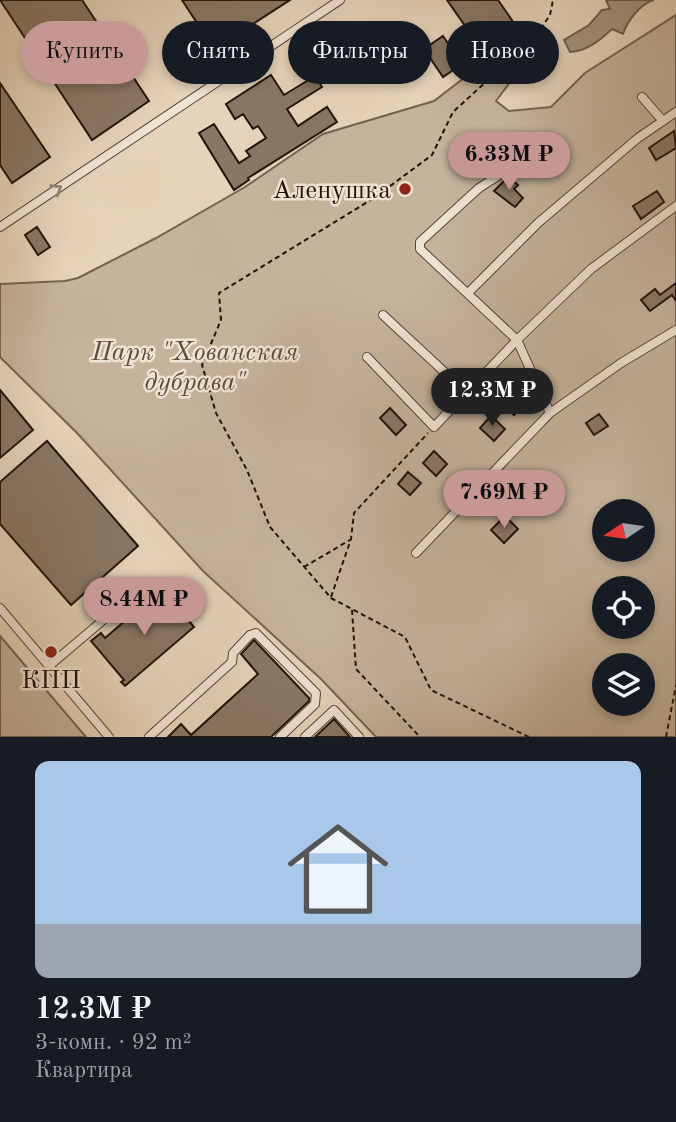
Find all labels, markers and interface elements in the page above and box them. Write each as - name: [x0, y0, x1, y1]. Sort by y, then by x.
- chip: Купить: [21, 21, 148, 84]
- chip: Снять: [162, 21, 274, 84]
- chip: Фильтры: [288, 21, 432, 84]
- chip: Новое: [446, 21, 559, 84]
- pin: 6.33M ₽: [444, 132, 574, 192]
- text: 6.33M ₽: [464, 143, 554, 166]
- place label: Аленушка: [272, 178, 391, 204]
- marker: Аленушка: [397, 181, 413, 197]
- one-way arrow: [49, 185, 62, 197]
- park label: Парк "Хованская дубрава": [90, 340, 299, 396]
- pin: 12.3M ₽: [427, 368, 557, 428]
- text: 12.3M ₽: [447, 379, 537, 402]
- pin: 7.69M ₽: [439, 470, 569, 530]
- text: 7.69M ₽: [459, 481, 549, 504]
- north arrow: [592, 499, 654, 562]
- map controls: [592, 499, 655, 716]
- button: locate: [592, 576, 655, 639]
- pin: 8.44M ₽: [79, 578, 209, 637]
- text: 8.44M ₽: [99, 588, 189, 611]
- marker: КПП: [43, 644, 59, 660]
- button: layers: [592, 653, 655, 716]
- place label: КПП: [21, 668, 81, 694]
- icon: home: [275, 806, 401, 932]
- text: 12.3M ₽: [35, 995, 152, 1025]
- text: 3-комн. · 92 m²: [35, 1031, 192, 1054]
- text: Квартира: [35, 1059, 133, 1082]

